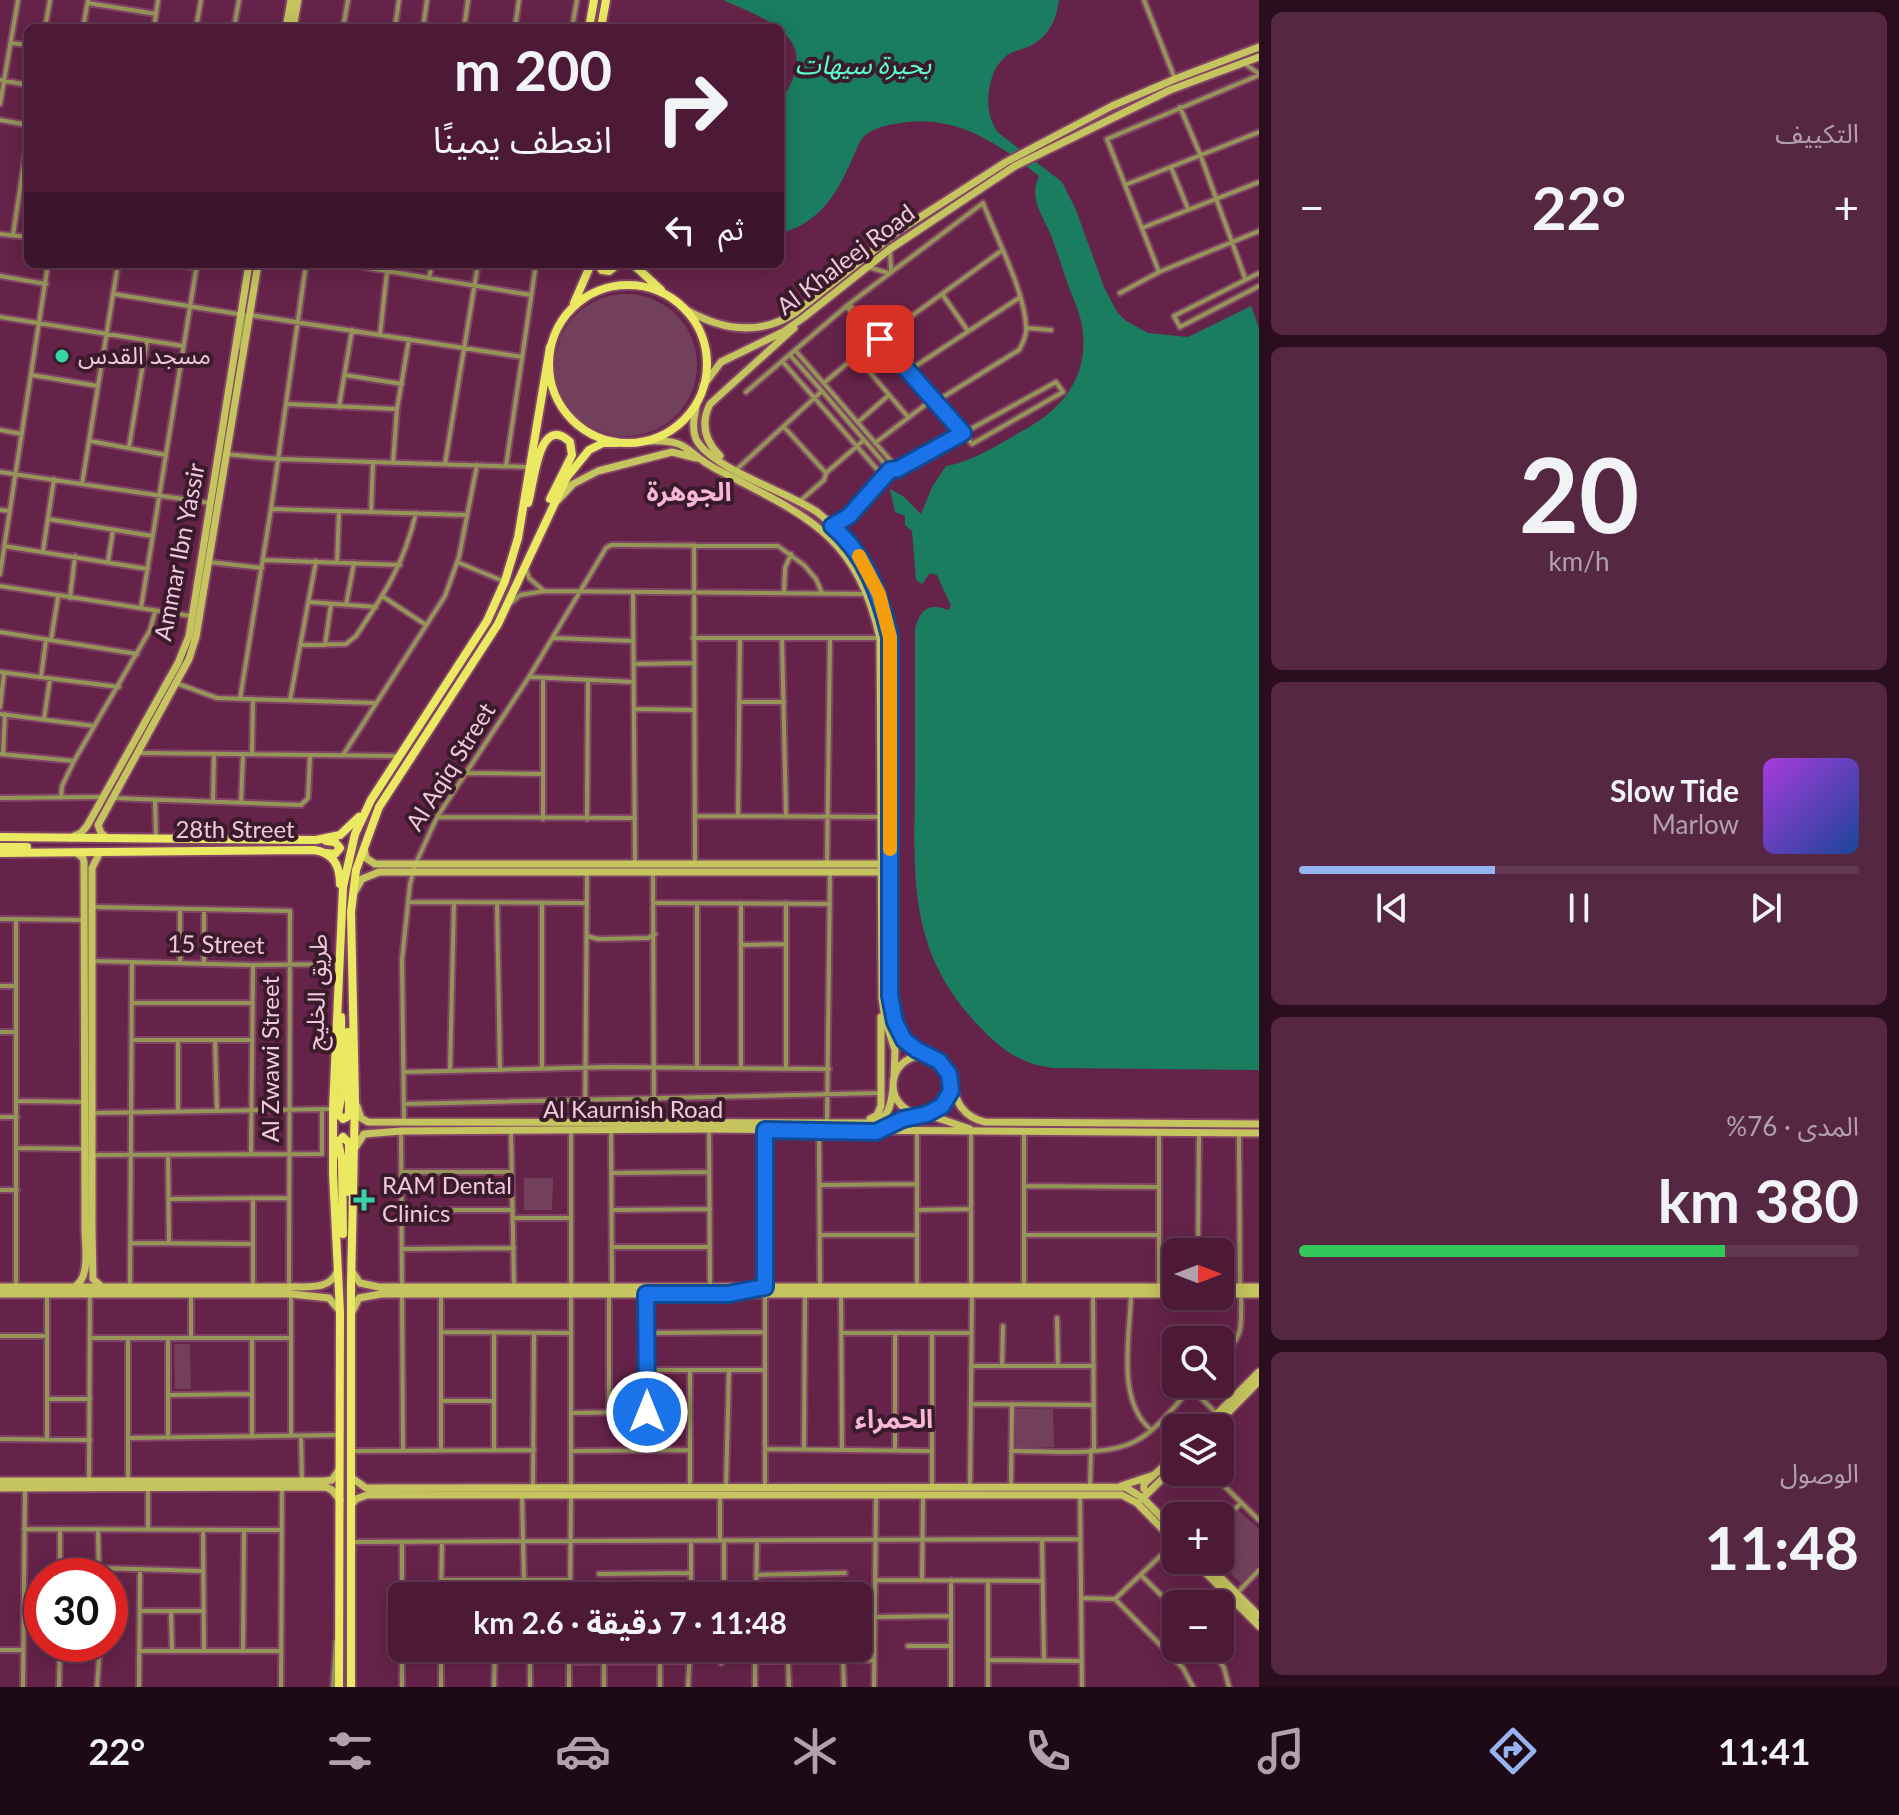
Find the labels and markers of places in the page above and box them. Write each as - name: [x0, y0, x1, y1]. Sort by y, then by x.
- pin: [846, 305, 914, 373]
- place label: مسجد القدس: [78, 340, 211, 369]
- marker: مسجد القدس: [53, 347, 71, 365]
- place label: RAM Dental Clinics: [382, 1170, 512, 1227]
- marker: RAM Dental Clinics: [353, 1189, 375, 1211]

